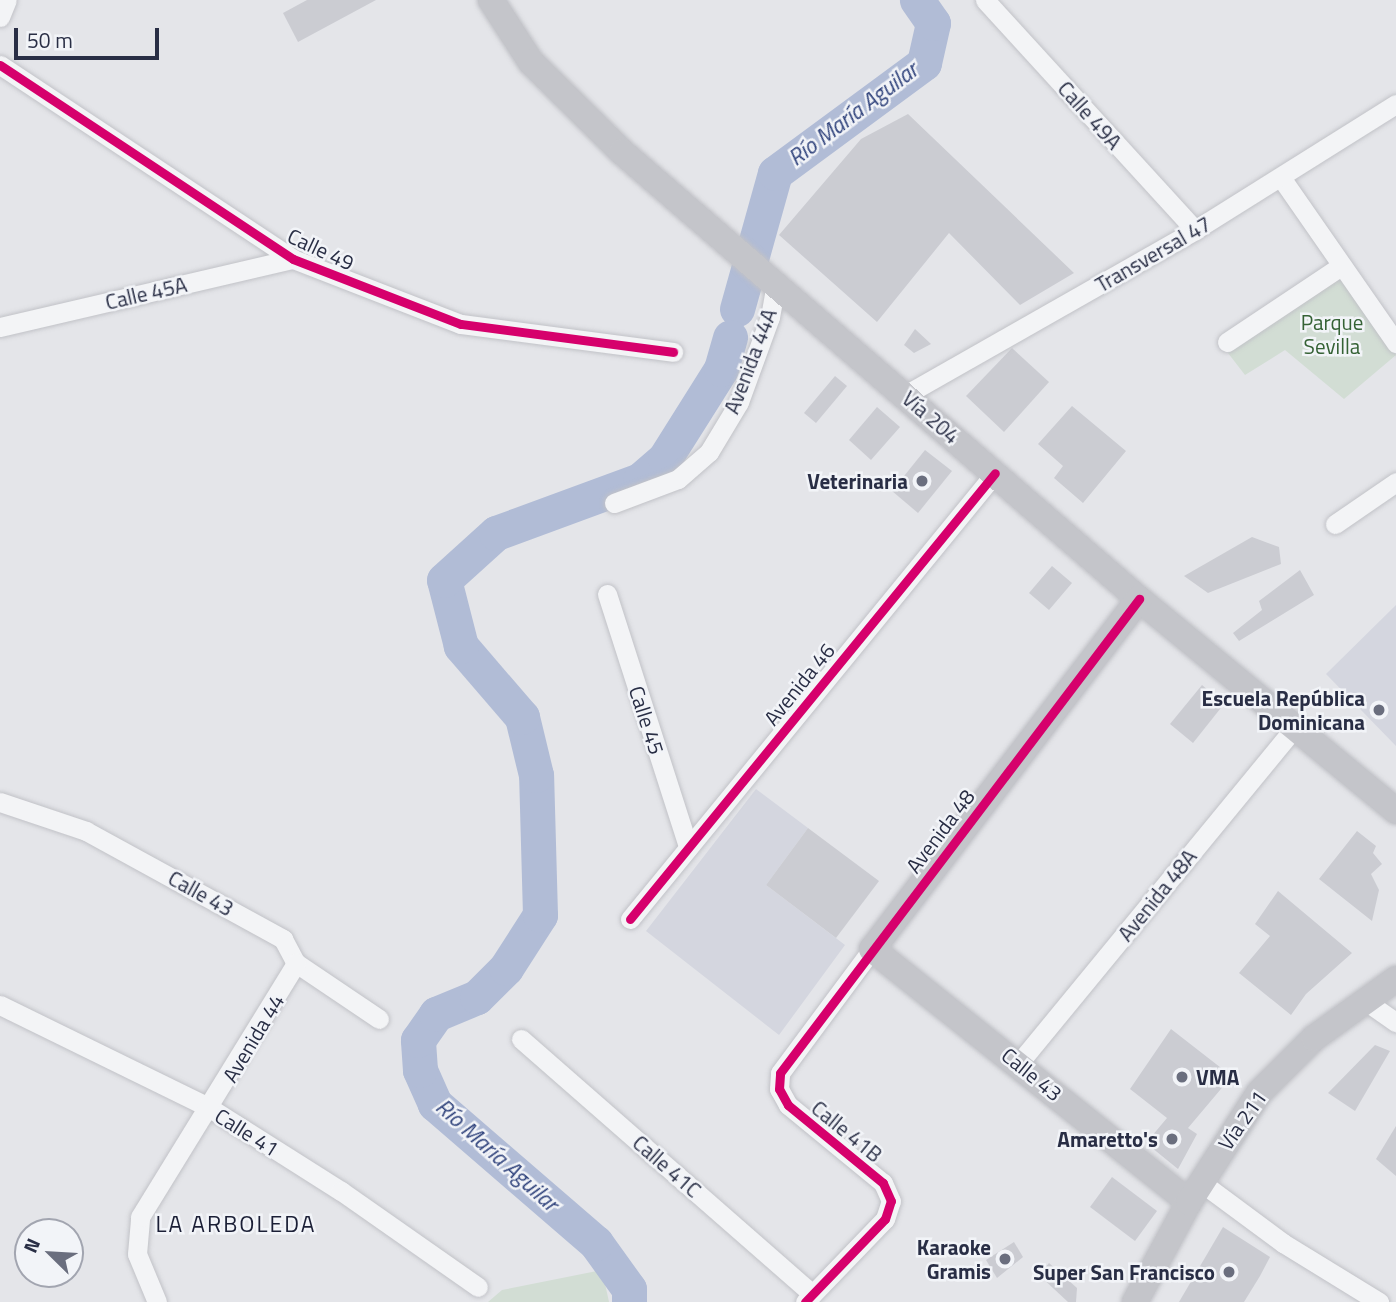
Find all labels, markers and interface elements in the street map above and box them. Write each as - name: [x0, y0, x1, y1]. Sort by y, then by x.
- scale bar: [18, 14, 163, 58]
- text: 50 m: [27, 24, 73, 56]
- water label: Río María Aguilar: [783, 56, 923, 172]
- street label: Calle 49A: [1053, 76, 1127, 154]
- street label: Transversal 47: [1091, 211, 1215, 297]
- street label: Calle 49: [284, 223, 358, 275]
- street label: Calle 45A: [103, 271, 189, 315]
- street label: Avenida 44A: [718, 305, 782, 417]
- park label: Parque Sevilla: [1301, 309, 1363, 359]
- street label: Vía 204: [897, 385, 965, 449]
- place label: Veterinaria: [807, 468, 908, 494]
- marker: Veterinaria: [914, 473, 930, 489]
- street label: Avenida 46: [758, 638, 840, 730]
- street label: Calle 45: [624, 683, 670, 757]
- place label: Escuela República Dominicana: [1202, 685, 1365, 735]
- marker: Escuela República Dominicana: [1371, 702, 1387, 718]
- street label: Avenida 48: [900, 784, 980, 878]
- street label: Avenida 48A: [1112, 844, 1202, 946]
- street label: Calle 43: [164, 865, 238, 921]
- street label: Avenida 44: [217, 989, 289, 1087]
- street label: Calle 43: [997, 1042, 1067, 1106]
- place label: VMA: [1196, 1064, 1239, 1090]
- marker: VMA: [1174, 1069, 1190, 1085]
- street label: Vía 211: [1212, 1085, 1272, 1155]
- water label: Río María Aguilar: [430, 1093, 564, 1217]
- street label: Calle 41B: [807, 1095, 887, 1167]
- street label: Calle 41: [210, 1103, 284, 1161]
- place label: Amaretto's: [1057, 1126, 1158, 1152]
- street label: Calle 41C: [628, 1130, 706, 1202]
- marker: Amaretto's: [1164, 1131, 1180, 1147]
- district label: LA ARBOLEDA: [157, 1210, 315, 1238]
- north arrow: [14, 1218, 84, 1288]
- text: N: [15, 1233, 47, 1257]
- place label: Karaoke Gramis: [917, 1234, 991, 1284]
- marker: Karaoke Gramis: [997, 1251, 1013, 1267]
- place label: Super San Francisco: [1033, 1259, 1215, 1285]
- marker: Super San Francisco: [1221, 1264, 1237, 1280]

